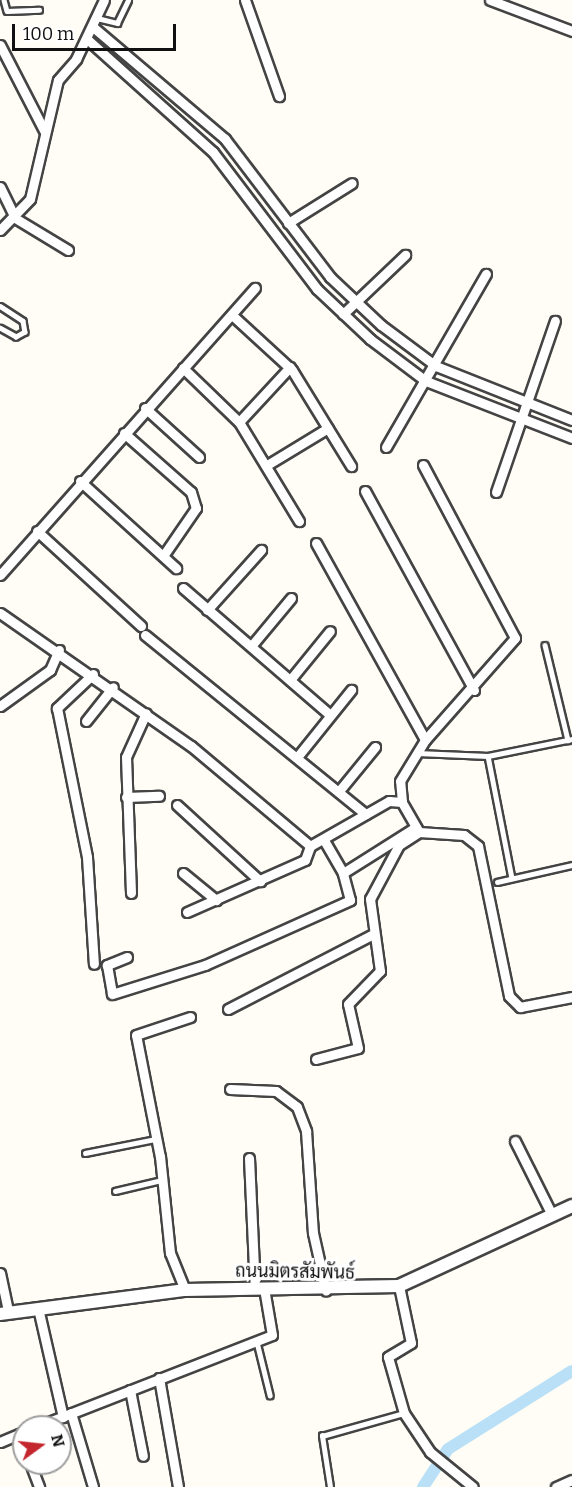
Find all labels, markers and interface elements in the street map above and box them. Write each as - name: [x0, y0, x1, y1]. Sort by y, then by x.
- scale bar: [15, 12, 178, 50]
- text: 100 m: [23, 23, 74, 45]
- street label: ถนนมิตรสัมพันธ์: [235, 1260, 355, 1284]
- north arrow: [12, 1415, 72, 1475]
- text: N: [47, 1432, 69, 1449]

